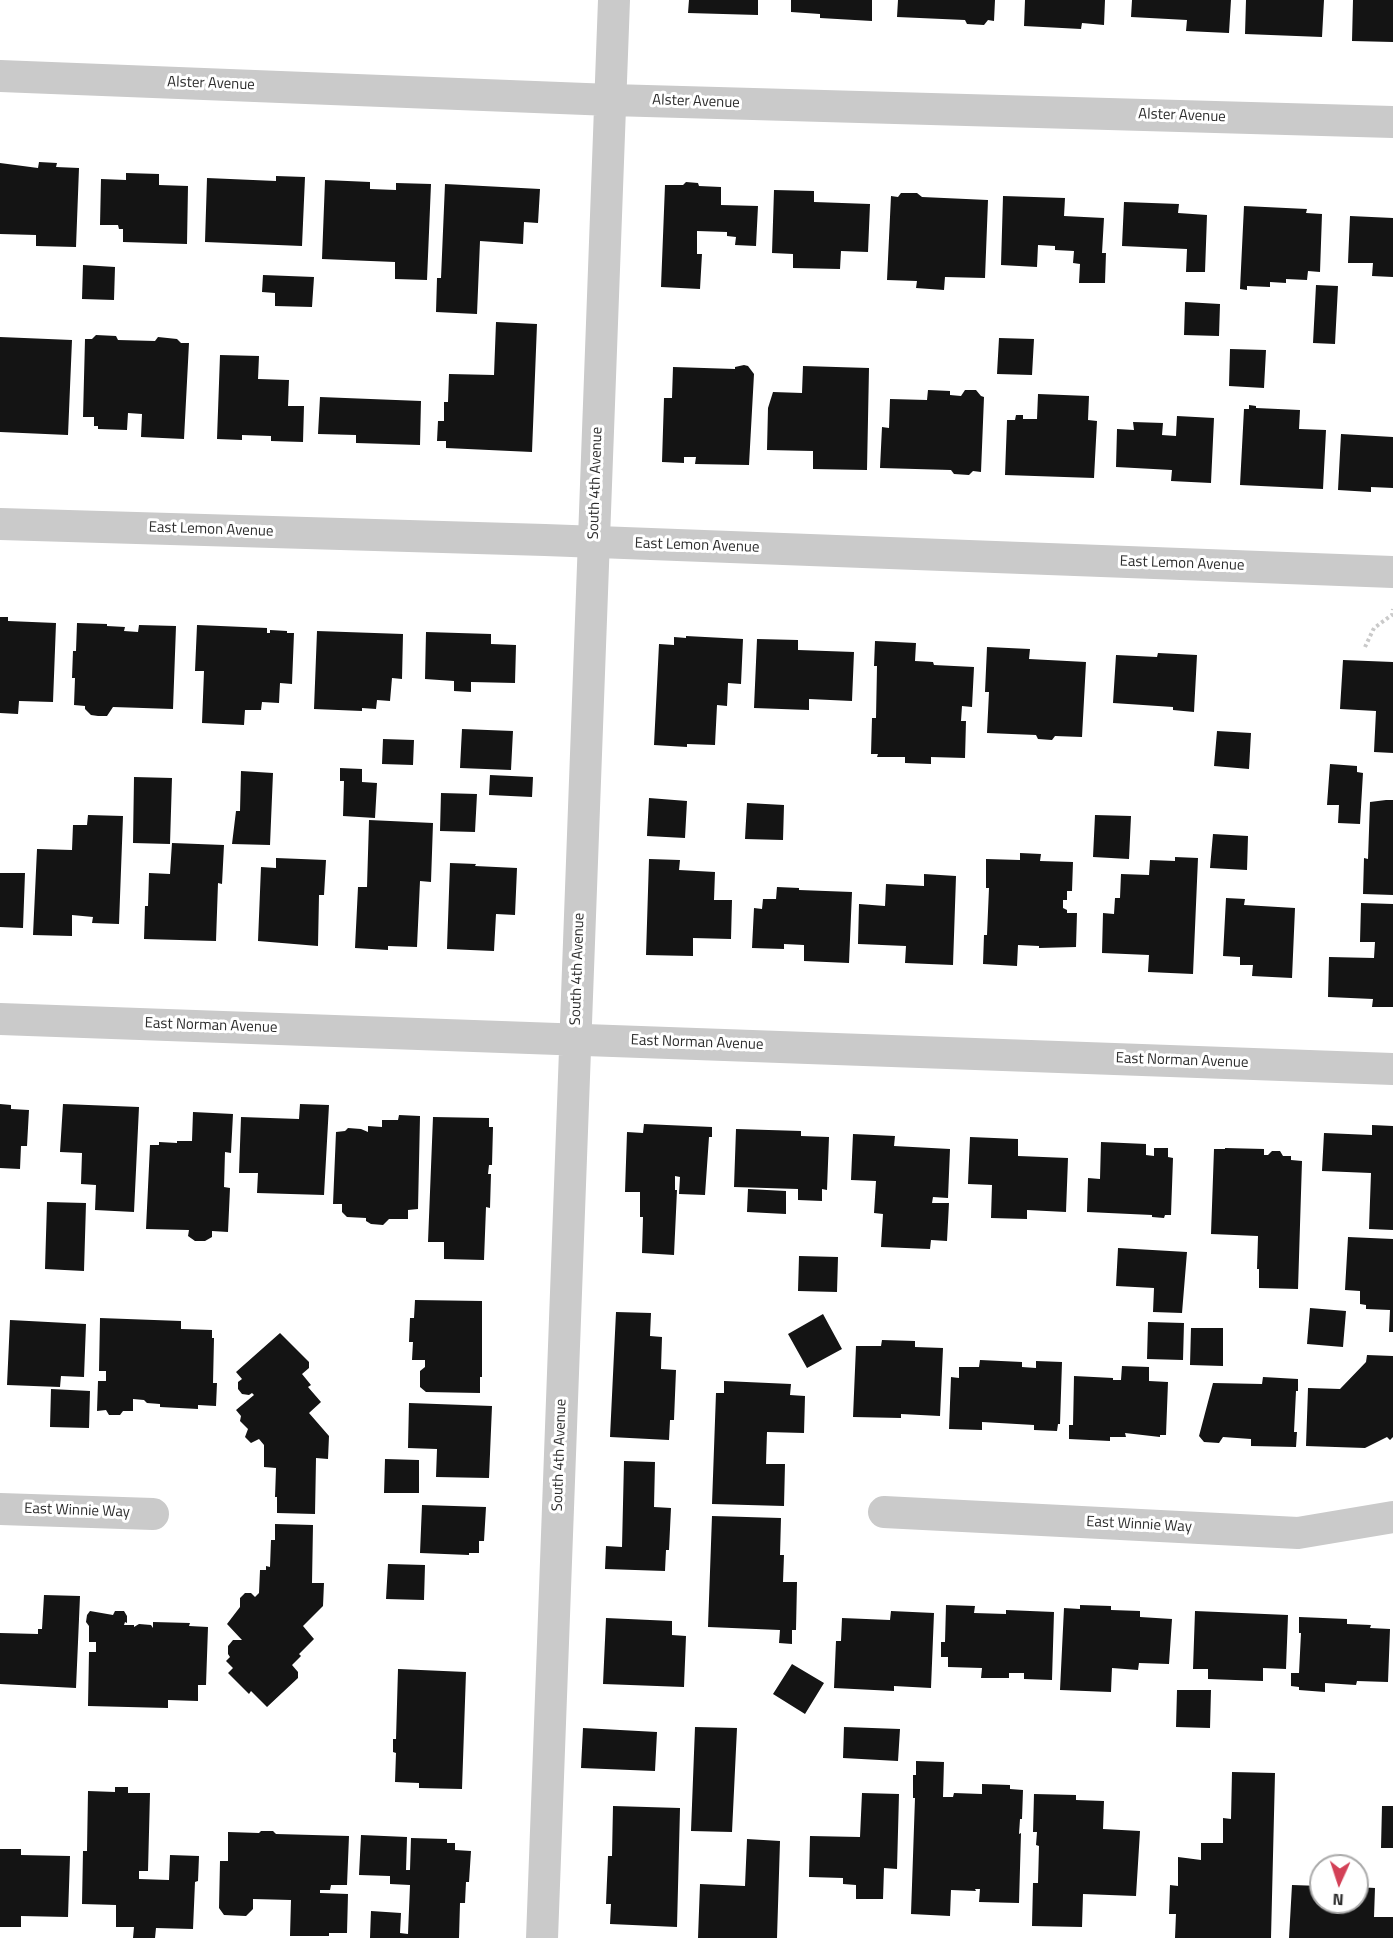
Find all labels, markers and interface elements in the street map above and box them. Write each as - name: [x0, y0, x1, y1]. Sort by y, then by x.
- street label: Alster Avenue: [167, 73, 255, 95]
- street label: Alster Avenue: [652, 91, 740, 113]
- street label: Alster Avenue: [1138, 105, 1226, 127]
- street label: South 4th Avenue: [585, 426, 607, 540]
- street label: East Lemon Avenue: [148, 519, 274, 541]
- street label: East Lemon Avenue: [634, 535, 760, 557]
- street label: East Lemon Avenue: [1119, 553, 1245, 575]
- street label: South 4th Avenue: [567, 912, 589, 1026]
- street label: East Norman Avenue: [144, 1015, 278, 1037]
- street label: East Norman Avenue: [630, 1032, 764, 1054]
- street label: East Norman Avenue: [1115, 1050, 1249, 1072]
- street label: South 4th Avenue: [549, 1398, 571, 1512]
- street label: East Winnie Way: [24, 1500, 130, 1522]
- street label: East Winnie Way: [1086, 1513, 1192, 1537]
- north arrow: [1309, 1854, 1369, 1914]
- text: N: [1332, 1888, 1344, 1912]

